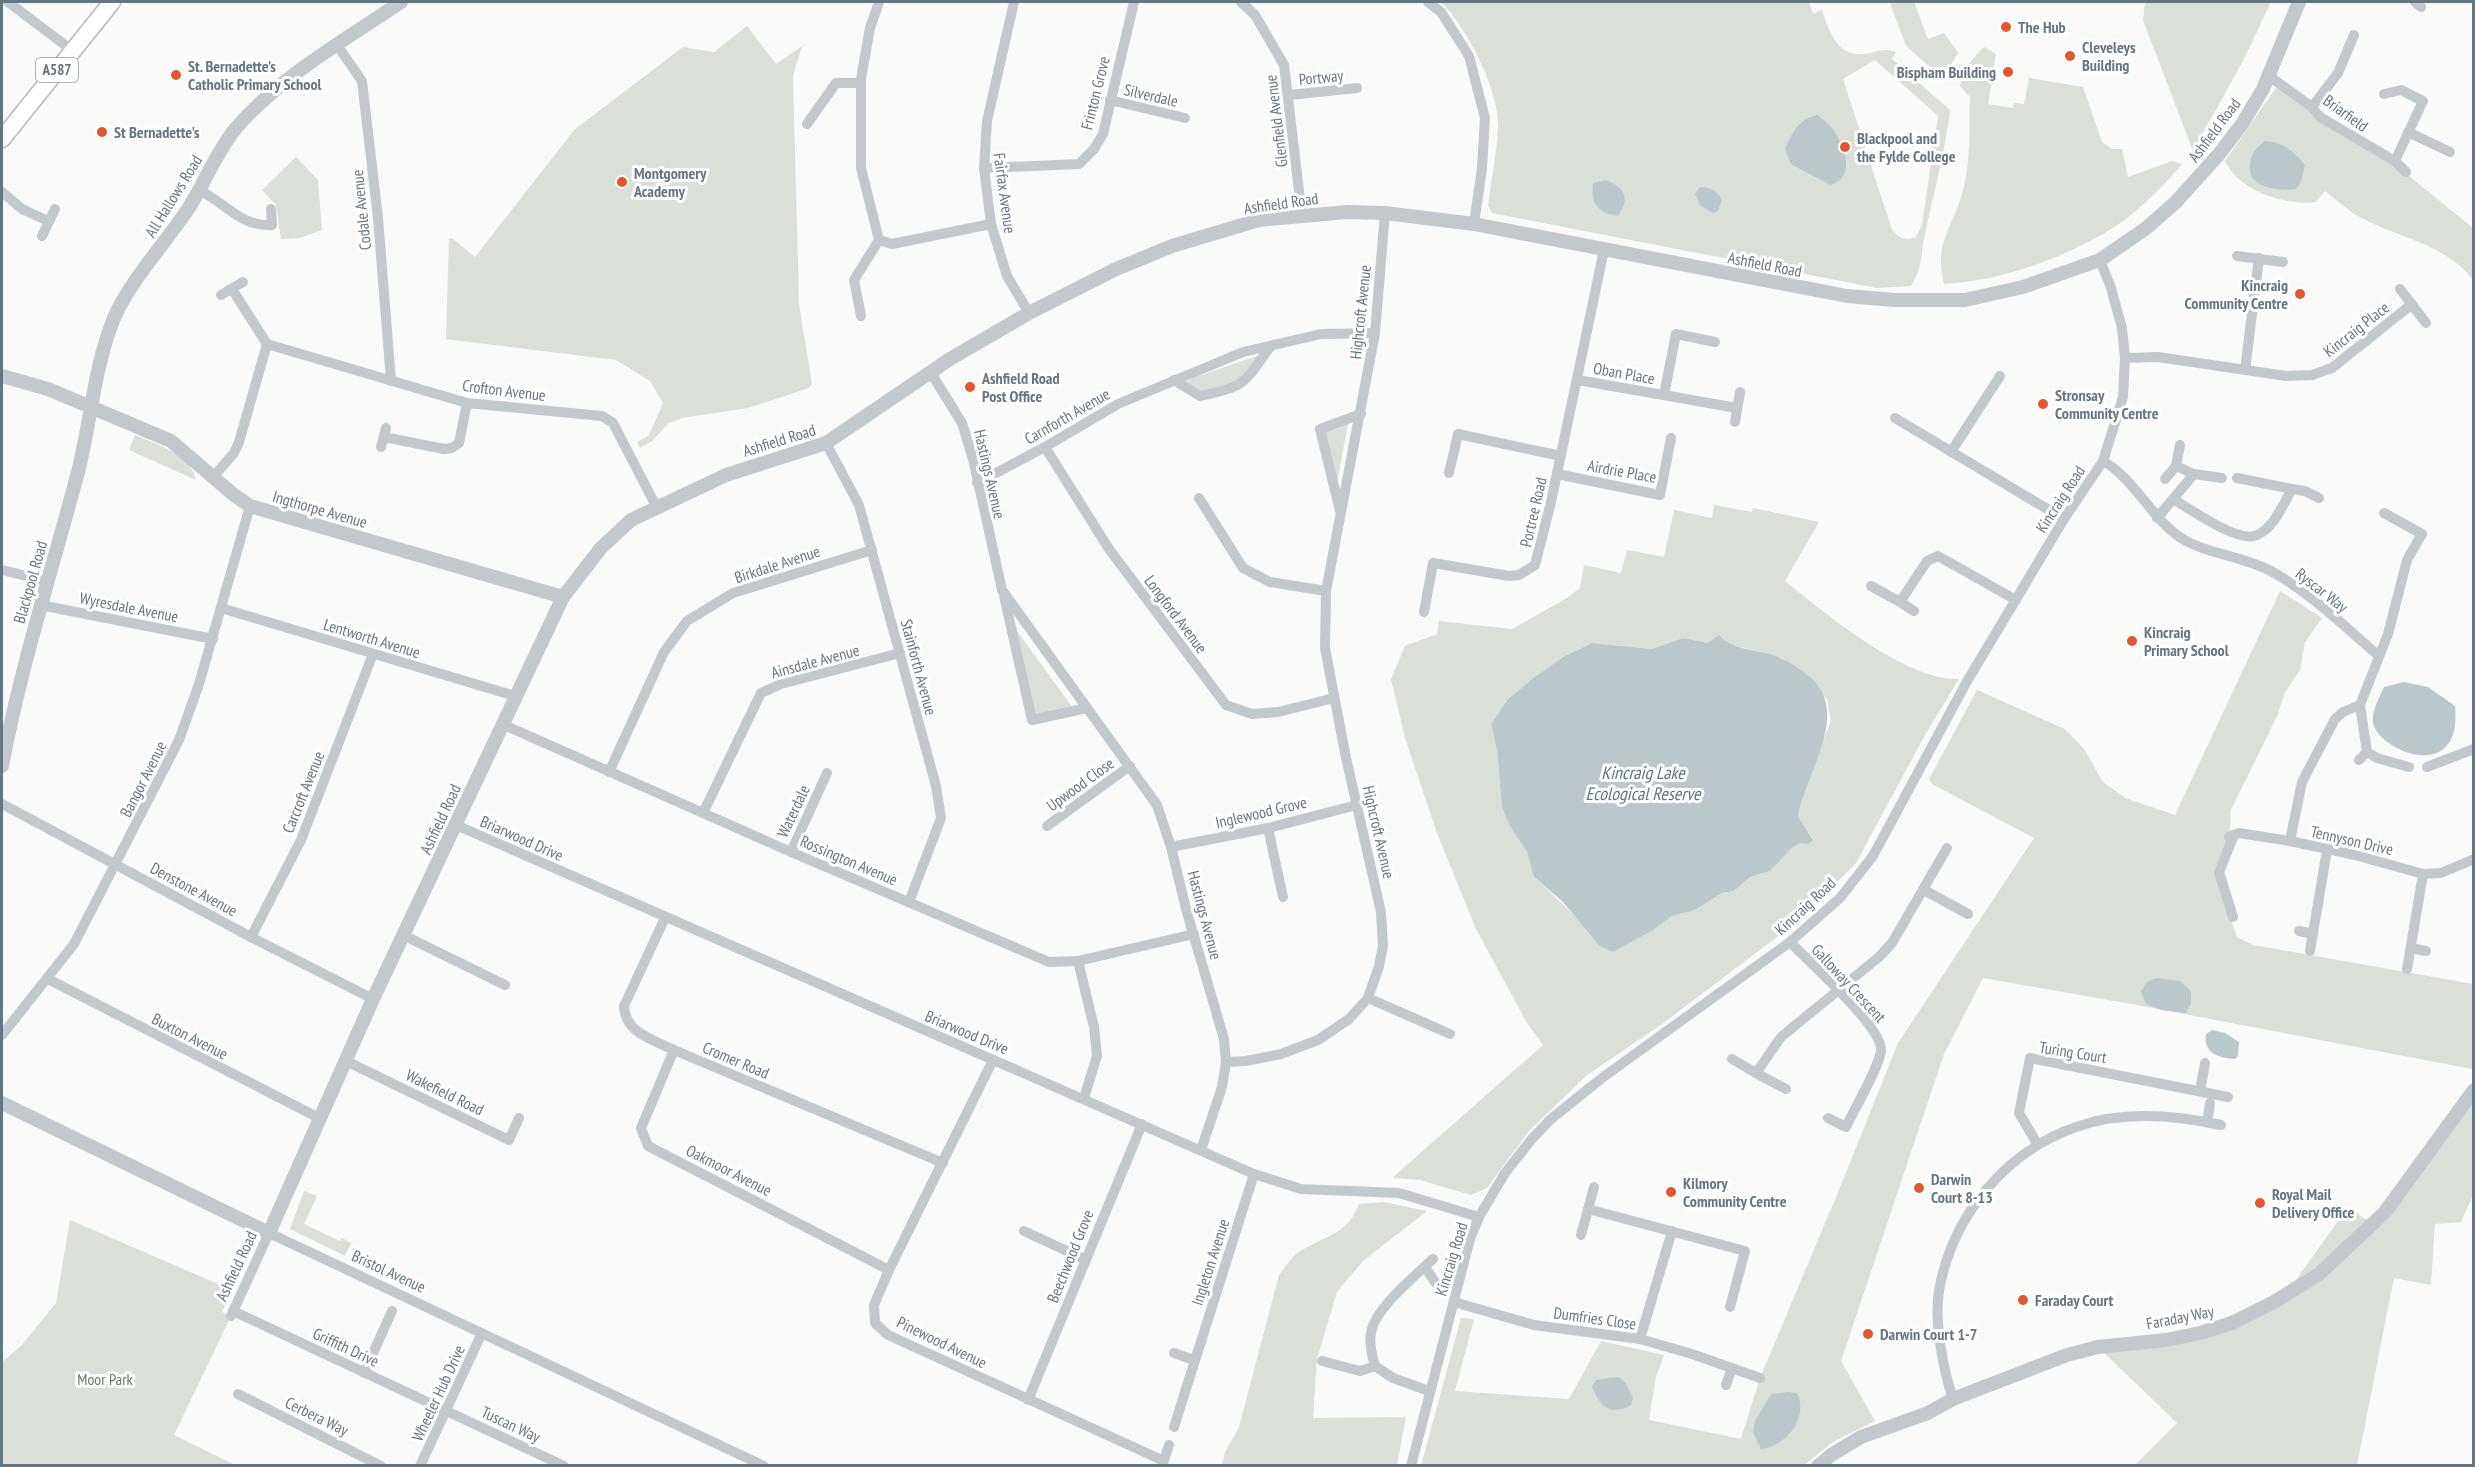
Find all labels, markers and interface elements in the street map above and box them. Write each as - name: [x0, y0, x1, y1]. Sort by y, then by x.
- place label: The Hub: [2018, 17, 2066, 37]
- marker: The Hub: [1999, 20, 2013, 34]
- place label: Cleveleys Building: [2082, 37, 2136, 75]
- marker: Cleveleys Building: [2063, 49, 2077, 63]
- street label: Frinton Grove: [1076, 54, 1114, 132]
- place label: St. Bernadette's Catholic Primary School: [188, 56, 322, 94]
- road number: A587: [36, 58, 78, 82]
- place label: Bispham Building: [1897, 62, 1996, 82]
- street label: Portway: [1298, 65, 1344, 89]
- marker: Bispham Building: [2001, 65, 2015, 79]
- marker: St. Bernadette's Catholic Primary School: [169, 68, 183, 82]
- street label: Glenfield Avenue: [1260, 74, 1292, 168]
- street label: Silverdale: [1122, 79, 1180, 111]
- street label: Briarfield: [2320, 90, 2372, 136]
- street label: Ashfield Road: [2183, 94, 2245, 166]
- place label: St Bernadette's: [114, 122, 200, 142]
- marker: St Bernadette's: [95, 125, 109, 139]
- place label: Blackpool and the Fylde College: [1857, 128, 1956, 166]
- marker: Blackpool and the Fylde College: [1838, 140, 1852, 154]
- street label: All Hallows Road: [140, 151, 206, 241]
- street label: Fairfax Avenue: [989, 151, 1021, 235]
- place label: Montgomery Academy: [633, 163, 707, 201]
- street label: Codale Avenue: [347, 169, 375, 251]
- marker: Montgomery Academy: [615, 175, 629, 189]
- street label: Ashfield Road: [1242, 188, 1320, 218]
- street label: Ashfield Road: [1726, 247, 1804, 281]
- street label: Highcroft Avenue: [1345, 264, 1375, 360]
- place label: Kincraig Community Centre: [2184, 275, 2288, 313]
- marker: Kincraig Community Centre: [2293, 287, 2307, 301]
- street label: Kincraig Place: [2319, 297, 2393, 361]
- street label: Oban Place: [1592, 358, 1656, 388]
- place label: Ashfield Road Post Office: [981, 368, 1060, 406]
- street label: Crofton Avenue: [461, 375, 547, 405]
- marker: Ashfield Road Post Office: [963, 380, 977, 394]
- street label: Carnforth Avenue: [1021, 383, 1113, 449]
- place label: Stronsay Community Centre: [2055, 385, 2159, 423]
- marker: Stronsay Community Centre: [2036, 397, 2050, 411]
- street label: Ashfield Road: [740, 419, 818, 461]
- street label: Hastings Avenue: [970, 427, 1010, 521]
- street label: Airdrie Place: [1586, 455, 1658, 487]
- street label: Kincraig Road: [2031, 462, 2089, 536]
- street label: Portree Road: [1515, 475, 1551, 549]
- street label: Ingthorpe Avenue: [270, 486, 370, 532]
- street label: Blackpool Road: [9, 538, 51, 626]
- street label: Birkdale Avenue: [732, 541, 822, 587]
- street label: Ryscar Way: [2292, 563, 2352, 617]
- street label: Longford Avenue: [1140, 571, 1212, 657]
- street label: Wyresdale Avenue: [78, 588, 180, 626]
- street label: Lentworth Avenue: [321, 614, 423, 662]
- street label: Stainforth Avenue: [897, 617, 941, 717]
- place label: Kincraig Primary School: [2144, 622, 2229, 660]
- marker: Kincraig Primary School: [2125, 634, 2139, 648]
- street label: Ainsdale Avenue: [769, 640, 861, 682]
- street label: Bangor Avenue: [115, 738, 171, 820]
- street label: Carcroft Avenue: [278, 748, 328, 836]
- street label: Upwood Close: [1042, 753, 1118, 815]
- water label: Kincraig Lake Ecological Reserve: [1585, 761, 1702, 805]
- street label: Ashfield Road: [415, 781, 465, 857]
- street label: Waterdale: [772, 782, 814, 840]
- street label: Highcroft Avenue: [1359, 784, 1399, 880]
- street label: Inglewood Grove: [1213, 792, 1309, 832]
- street label: Briarwood Drive: [477, 811, 567, 865]
- street label: Tennyson Drive: [2309, 821, 2395, 859]
- street label: Rossington Avenue: [797, 831, 901, 889]
- street label: Denstone Avenue: [147, 858, 241, 920]
- street label: Hastings Avenue: [1184, 868, 1226, 962]
- street label: Kincraig Road: [1770, 873, 1840, 939]
- street label: Galloway Crescent: [1807, 940, 1891, 1027]
- street label: Briarwood Drive: [922, 1005, 1012, 1059]
- street label: Buxton Avenue: [149, 1008, 231, 1064]
- street label: Cromer Road: [700, 1037, 772, 1083]
- street label: Turing Court: [2038, 1037, 2109, 1067]
- street label: Wakefield Road: [403, 1065, 487, 1119]
- street label: Oakmoor Avenue: [683, 1140, 775, 1200]
- place label: Darwin Court 8-13: [1931, 1169, 1993, 1207]
- place label: Kilmory Community Centre: [1683, 1173, 1787, 1211]
- marker: Darwin Court 8-13: [1912, 1181, 1926, 1195]
- place label: Royal Mail Delivery Office: [2272, 1184, 2355, 1222]
- marker: Kilmory Community Centre: [1664, 1185, 1678, 1199]
- marker: Royal Mail Delivery Office: [2253, 1196, 2267, 1210]
- street label: Beechwood Grove: [1042, 1207, 1098, 1305]
- street label: Ingleton Avenue: [1187, 1216, 1233, 1308]
- street label: Kincraig Road: [1430, 1220, 1472, 1298]
- street label: Ashfield Road: [211, 1228, 261, 1304]
- street label: Bristol Avenue: [349, 1245, 429, 1297]
- place label: Faraday Court: [2035, 1290, 2114, 1310]
- marker: Faraday Court: [2016, 1293, 2030, 1307]
- street label: Faraday Way: [2145, 1301, 2215, 1333]
- street label: Dumfries Close: [1552, 1302, 1638, 1334]
- street label: Pinewood Avenue: [894, 1312, 990, 1372]
- street label: Griffith Drive: [310, 1323, 382, 1371]
- place label: Darwin Court 1-7: [1880, 1324, 1977, 1344]
- marker: Darwin Court 1-7: [1861, 1327, 1875, 1341]
- street label: Wheeler Hub Drive: [407, 1342, 469, 1444]
- park label: Moor Park: [77, 1369, 134, 1389]
- street label: Cerbera Way: [282, 1392, 352, 1440]
- street label: Tuscan Way: [478, 1402, 544, 1446]

